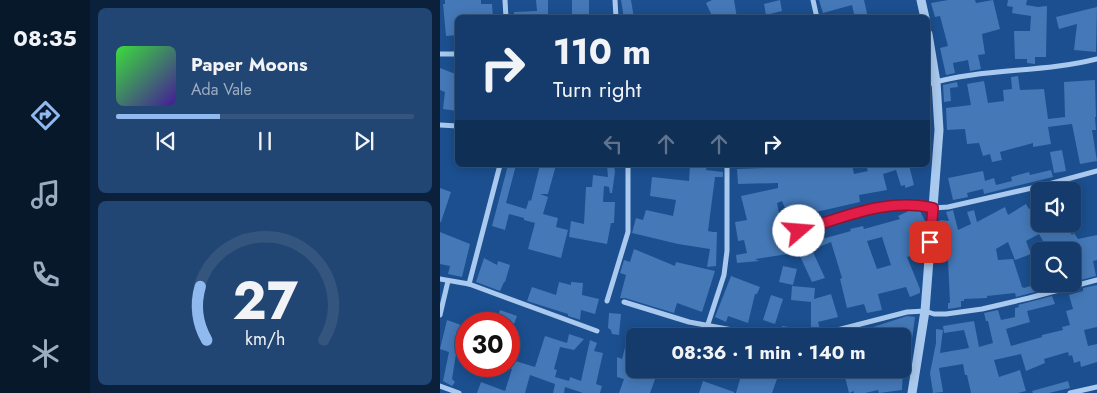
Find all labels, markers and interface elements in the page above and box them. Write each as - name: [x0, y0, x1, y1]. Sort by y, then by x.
- text: 08:35: [13, 22, 77, 54]
- text: 110 m: [553, 27, 651, 77]
- icon: right: [470, 35, 535, 100]
- text: Paper Moons: [191, 51, 308, 78]
- text: Turn right: [553, 73, 641, 105]
- text: Ada Vale: [191, 78, 252, 101]
- icon: directions: [28, 98, 63, 133]
- icon: previous: [152, 127, 180, 155]
- icon: pause: [251, 127, 279, 155]
- icon: next: [350, 127, 378, 155]
- icon: left: [599, 130, 627, 158]
- icon: ahead: [652, 130, 680, 158]
- icon: ahead: [705, 130, 733, 158]
- icon: right: [758, 130, 786, 158]
- icon: music: [28, 177, 63, 212]
- map controls: [1031, 182, 1081, 292]
- button: sound: [1031, 182, 1081, 232]
- position arrow: [772, 204, 824, 256]
- pin: [909, 221, 951, 263]
- icon: arrive: [916, 228, 944, 256]
- button: search: [1031, 242, 1081, 292]
- icon: phone: [28, 257, 63, 292]
- text: 27: [232, 263, 298, 339]
- speed limit sign: 30: [455, 312, 520, 377]
- text: km/h: [245, 326, 285, 352]
- icon: climate: [28, 336, 63, 371]
- text: 08:36 · 1 min · 140 m: [671, 339, 866, 366]

